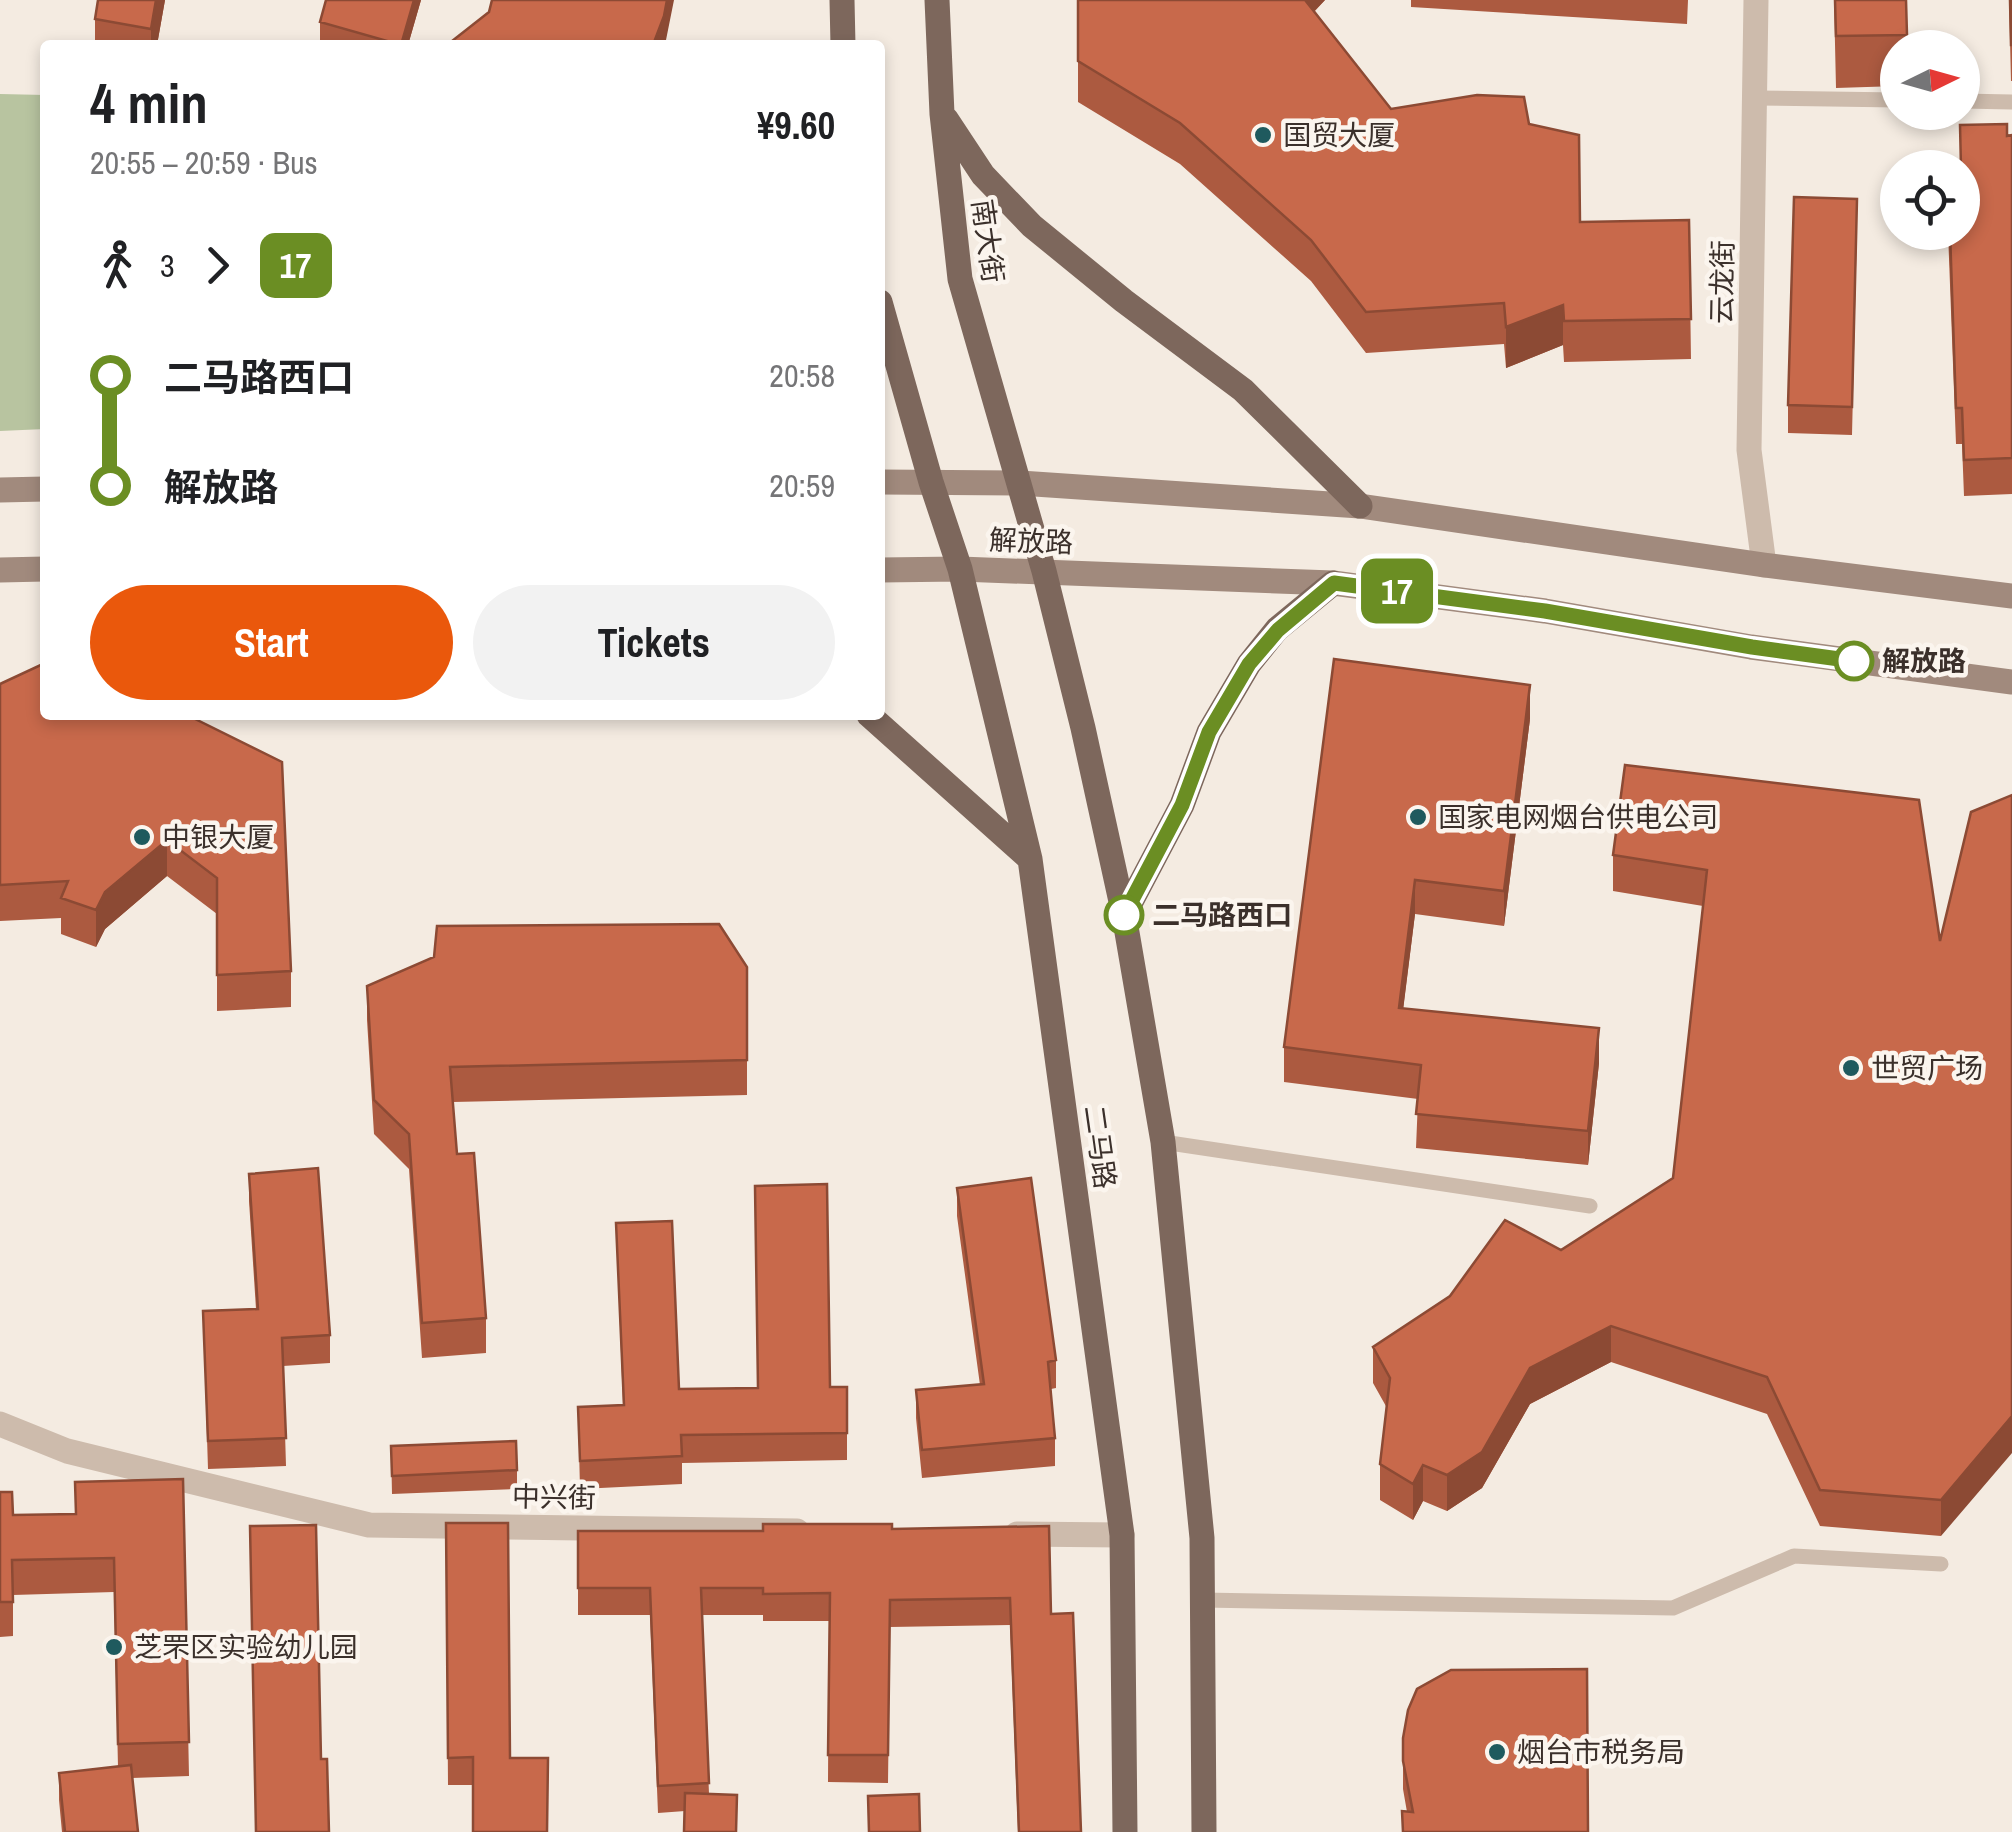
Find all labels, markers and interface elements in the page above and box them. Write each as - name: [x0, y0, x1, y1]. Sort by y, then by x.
- north arrow: [1880, 30, 1980, 130]
- map controls: [1880, 30, 1980, 250]
- text: 4 min: [90, 66, 208, 140]
- text: ¥9.60: [757, 100, 835, 151]
- place label: 国贸大厦: [1283, 116, 1395, 154]
- marker: 国贸大厦: [1252, 124, 1274, 146]
- text: 20:55 – 20:59 · Bus: [90, 141, 318, 184]
- button: locate: [1880, 150, 1980, 250]
- street label: 南大街: [963, 197, 1013, 285]
- icon: walk: [90, 238, 145, 293]
- icon: forward: [190, 238, 245, 293]
- street label: 云龙街: [1702, 240, 1742, 324]
- text: 17: [280, 242, 312, 289]
- text: 3: [160, 244, 175, 287]
- text: 二马路西口: [164, 352, 354, 403]
- text: 20:58: [769, 354, 835, 397]
- text: 解放路: [164, 462, 278, 513]
- text: 20:59: [769, 464, 835, 507]
- street label: 解放路: [988, 521, 1074, 561]
- line badge: 17: [1352, 558, 1442, 624]
- text: 17: [1381, 568, 1413, 615]
- button: Start: [90, 585, 453, 700]
- button: Tickets: [473, 585, 835, 700]
- marker: 解放路: [1835, 642, 1873, 680]
- place label: 解放路: [1882, 642, 1966, 680]
- place label: 国家电网烟台供电公司: [1438, 798, 1718, 836]
- marker: 国家电网烟台供电公司: [1407, 806, 1429, 828]
- place label: 中银大厦: [162, 818, 274, 856]
- marker: 中银大厦: [131, 826, 153, 848]
- marker: 二马路西口: [1105, 896, 1143, 934]
- place label: 二马路西口: [1152, 896, 1292, 934]
- place label: 世贸广场: [1871, 1049, 1983, 1087]
- marker: 世贸广场: [1840, 1057, 1862, 1079]
- street label: 二马路: [1075, 1103, 1125, 1191]
- street label: 中兴街: [512, 1477, 596, 1517]
- place label: 芝罘区实验幼儿园: [134, 1628, 358, 1666]
- marker: 芝罘区实验幼儿园: [103, 1636, 125, 1658]
- place label: 烟台市税务局: [1517, 1733, 1685, 1771]
- marker: 烟台市税务局: [1486, 1741, 1508, 1763]

